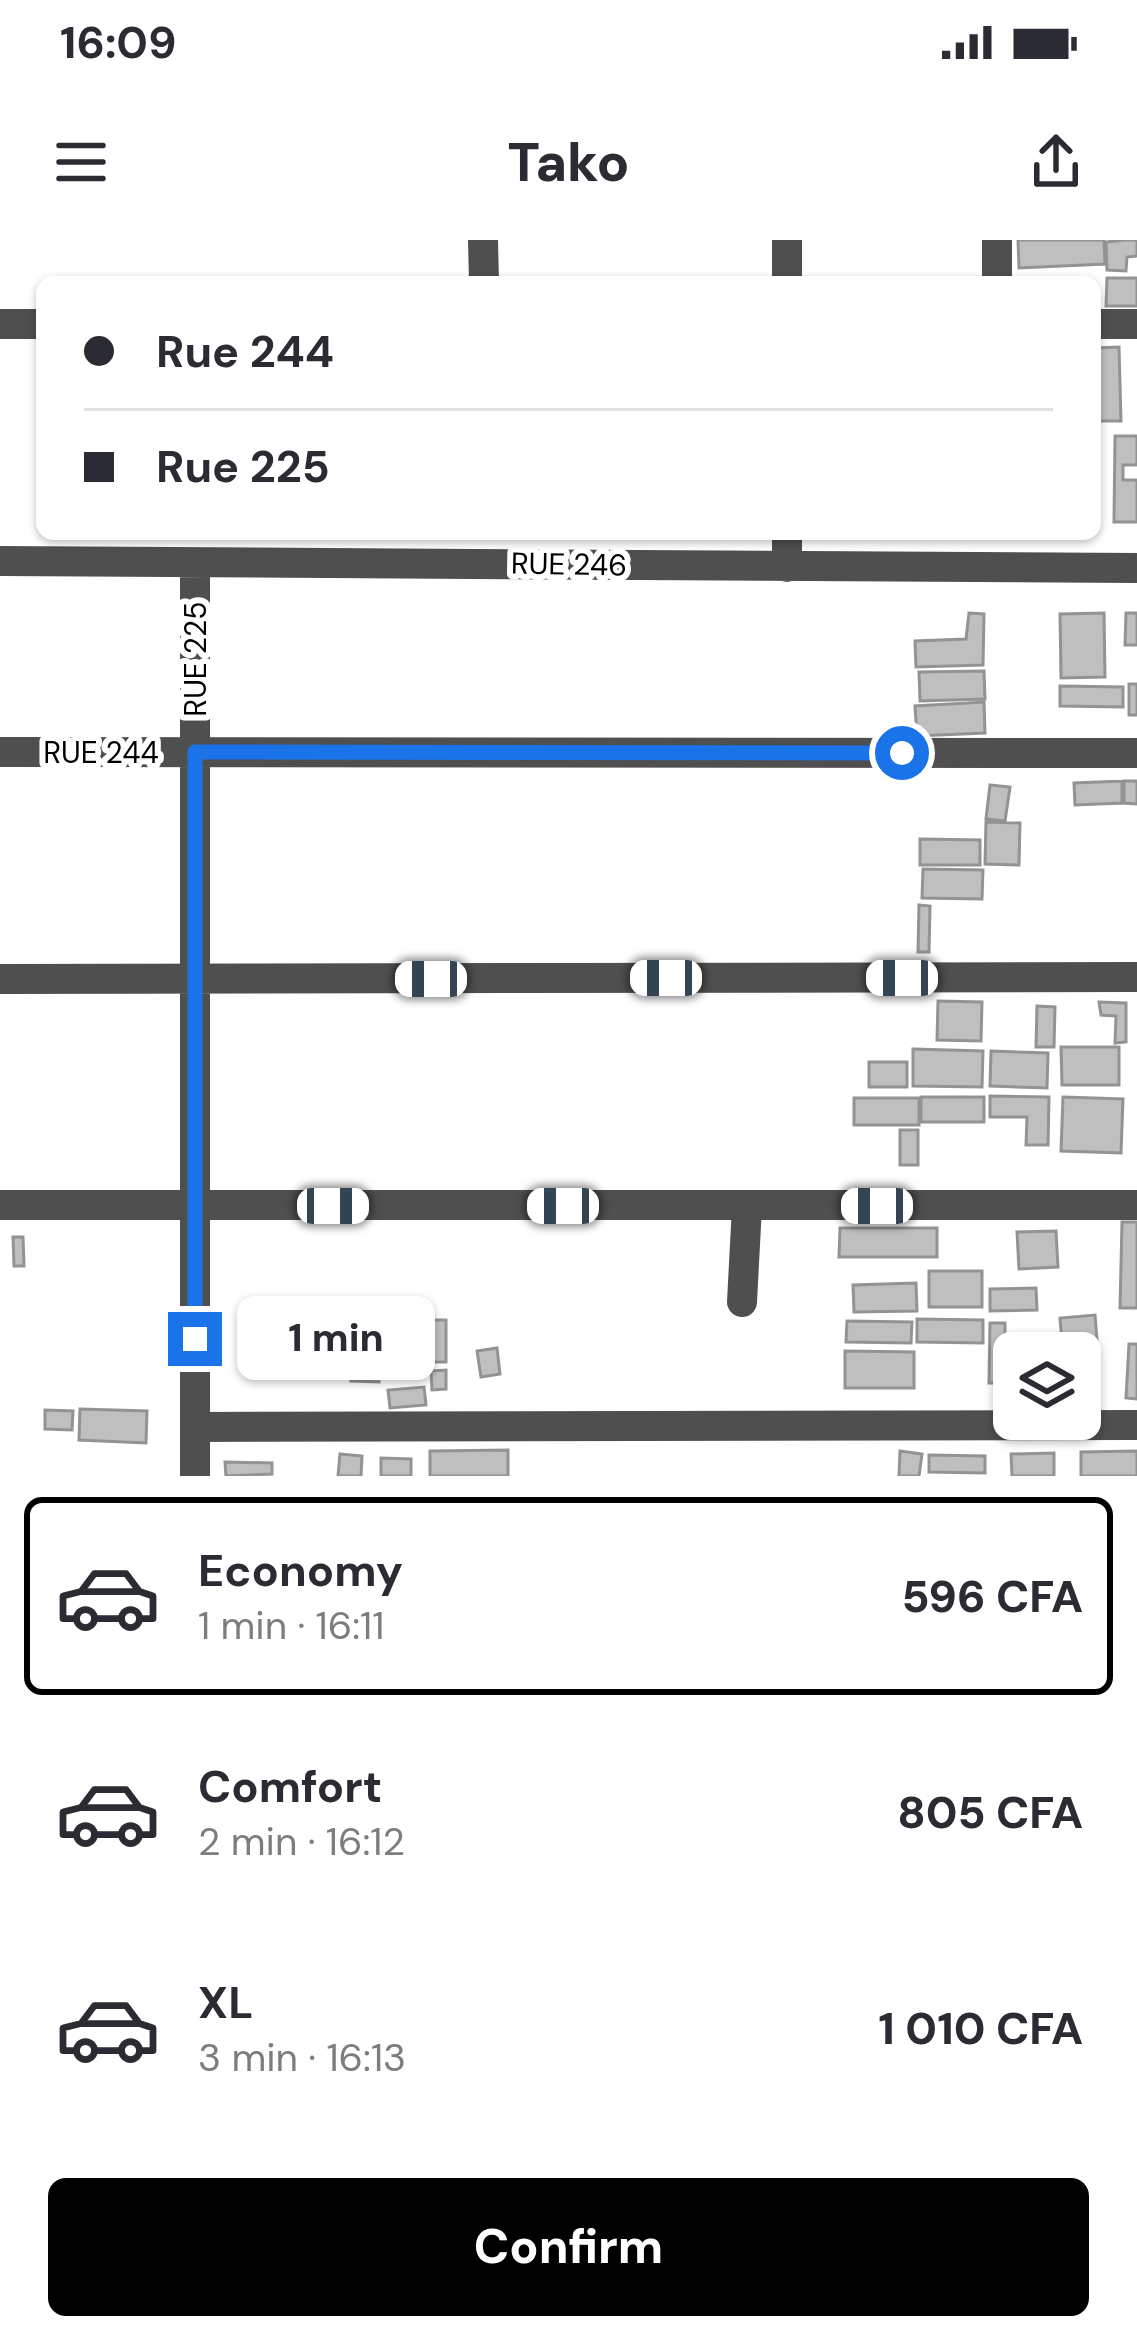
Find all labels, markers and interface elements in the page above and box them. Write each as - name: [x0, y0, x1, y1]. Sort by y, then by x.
- text: 16:09: [60, 13, 177, 72]
- text: Tako: [508, 127, 629, 198]
- icon: menu: [48, 129, 114, 195]
- icon: share: [1023, 129, 1089, 195]
- text: Rue 244: [156, 322, 334, 381]
- text: Rue 225: [156, 437, 330, 496]
- street label: RUE 246: [511, 543, 627, 585]
- street label: RUE 225: [176, 601, 215, 717]
- route start: [875, 726, 929, 780]
- street label: RUE 244: [43, 733, 159, 772]
- car: [630, 960, 702, 996]
- car: [866, 960, 938, 996]
- car: [395, 961, 467, 997]
- car: [297, 1188, 369, 1224]
- car: [527, 1188, 599, 1224]
- car: [841, 1188, 913, 1224]
- callout: 1 min: [237, 1297, 435, 1381]
- route end: [168, 1312, 222, 1366]
- text: 1 min: [288, 1312, 384, 1363]
- map controls: [993, 1332, 1101, 1440]
- button: layers: [993, 1332, 1101, 1440]
- text: Economy: [198, 1541, 403, 1600]
- icon: car: [54, 1542, 162, 1650]
- text: 596 CFA: [901, 1567, 1083, 1626]
- text: 1 min · 16:11: [198, 1600, 384, 1651]
- text: Comfort: [198, 1757, 382, 1816]
- icon: car: [54, 1758, 162, 1866]
- text: 805 CFA: [897, 1783, 1083, 1842]
- text: 2 min · 16:12: [198, 1816, 405, 1867]
- text: XL: [198, 1973, 253, 2032]
- icon: car: [54, 1974, 162, 2082]
- text: 1 010 CFA: [878, 1999, 1083, 2058]
- text: 3 min · 16:13: [198, 2032, 406, 2083]
- button: Confirm: [48, 2178, 1089, 2316]

